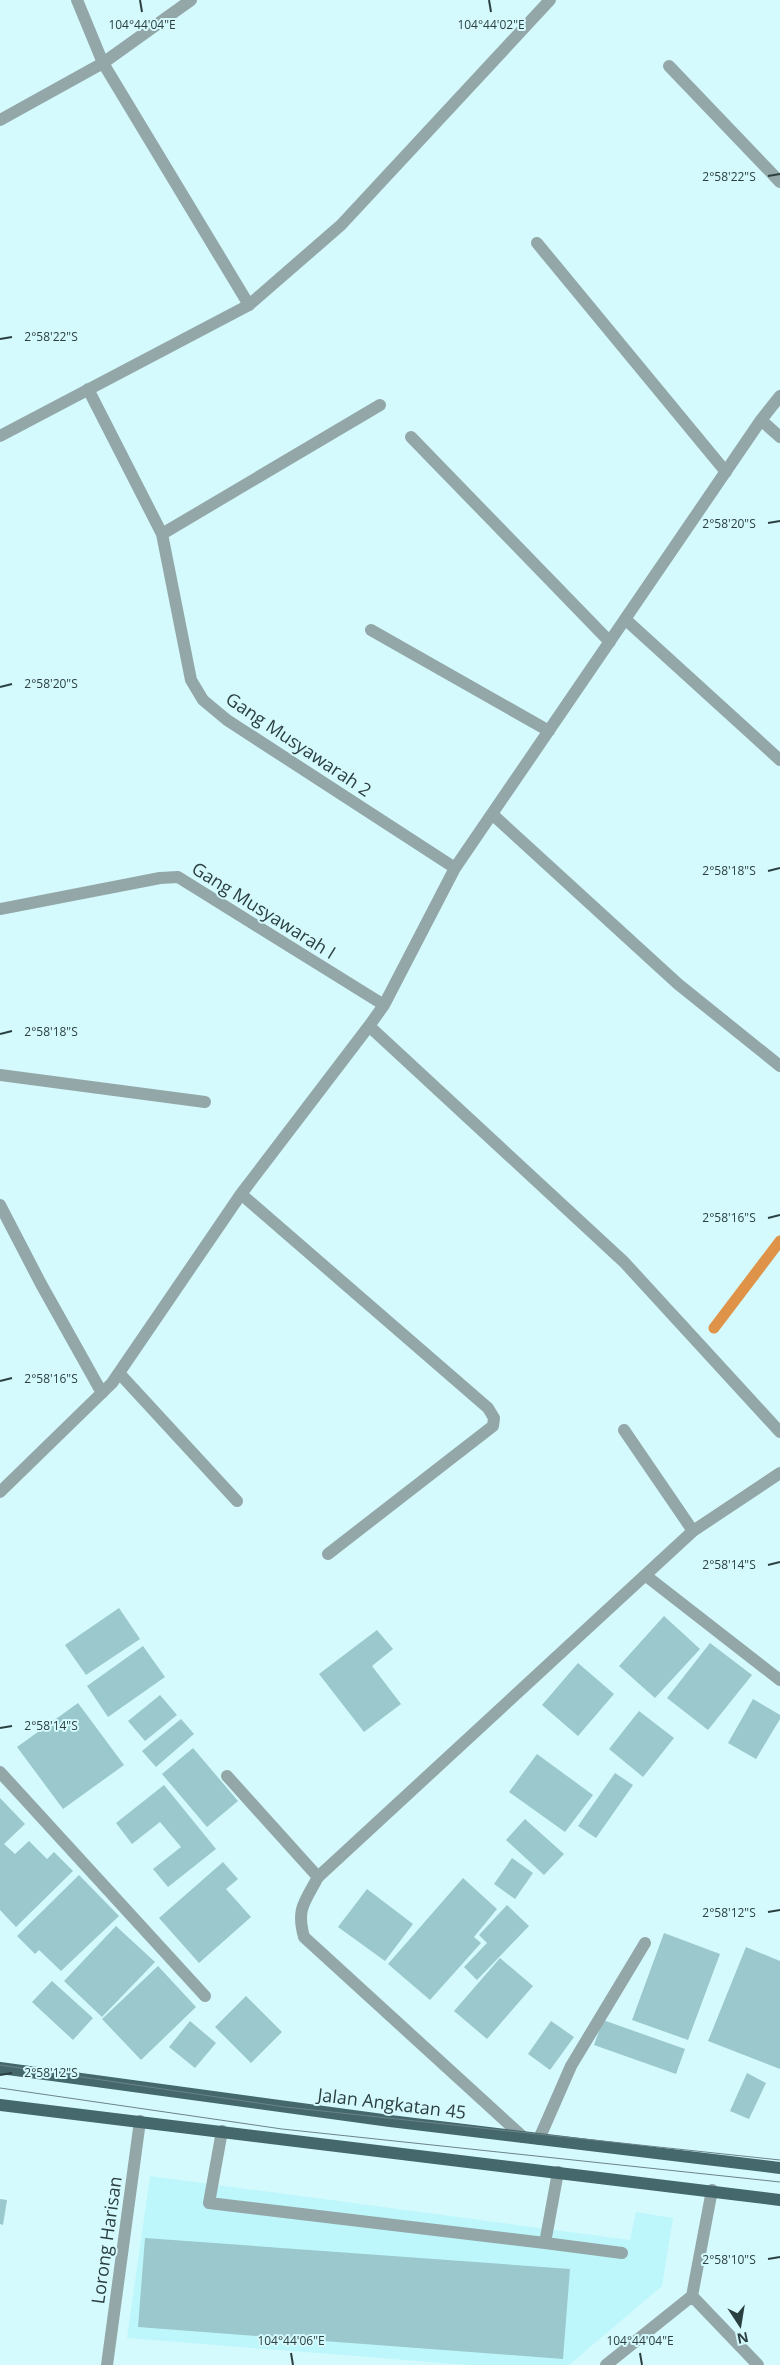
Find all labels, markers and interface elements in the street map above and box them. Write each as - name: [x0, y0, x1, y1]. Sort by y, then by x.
- text: 104°44'04"E: [108, 16, 176, 33]
- text: 104°44'02"E: [457, 16, 525, 33]
- text: 2°58'22"S: [702, 168, 756, 185]
- text: 2°58'22"S: [24, 328, 78, 345]
- text: 2°58'20"S: [702, 515, 756, 532]
- text: 2°58'20"S: [24, 675, 78, 692]
- street label: Gang Musyawarah 2: [222, 686, 376, 802]
- street label: Gang Musyawarah I: [187, 856, 341, 964]
- text: 2°58'18"S: [702, 862, 756, 879]
- text: 2°58'18"S: [24, 1023, 78, 1040]
- text: 2°58'16"S: [702, 1209, 756, 1226]
- text: 2°58'16"S: [24, 1370, 78, 1387]
- text: 2°58'14"S: [702, 1556, 756, 1573]
- text: 2°58'14"S: [24, 1717, 78, 1734]
- text: 2°58'12"S: [702, 1904, 756, 1921]
- text: 2°58'12"S: [24, 2064, 78, 2081]
- street label: Jalan Angkatan 45: [314, 2082, 468, 2124]
- street label: Lorong Harisan: [85, 2175, 127, 2305]
- text: 2°58'10"S: [702, 2251, 756, 2268]
- north arrow: [715, 2300, 765, 2350]
- text: N: [735, 2328, 750, 2349]
- text: 104°44'06"E: [257, 2332, 325, 2349]
- text: 104°44'04"E: [606, 2332, 674, 2349]

